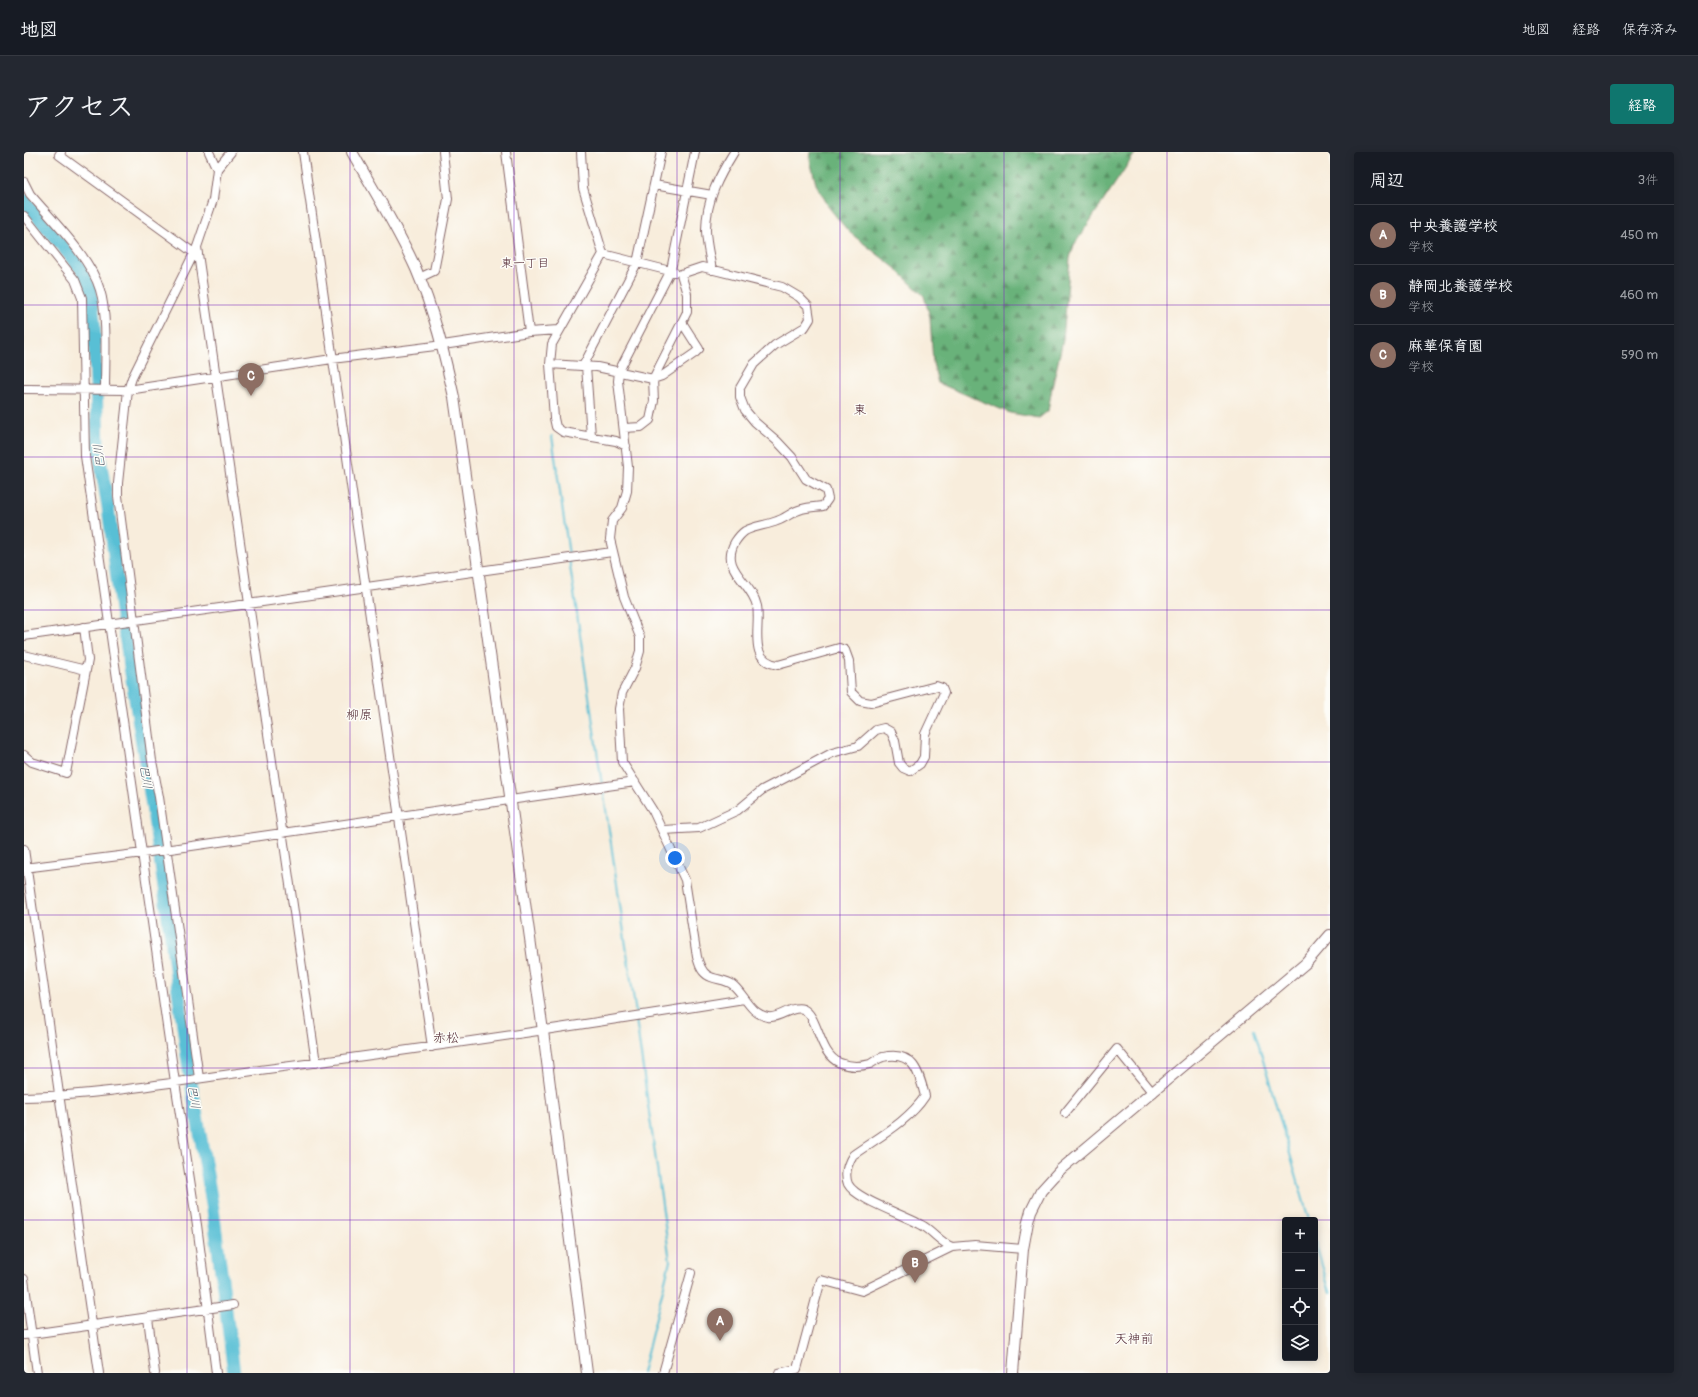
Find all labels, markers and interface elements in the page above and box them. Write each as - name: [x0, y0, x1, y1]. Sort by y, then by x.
- text: 地図: [20, 18, 58, 42]
- text: 地図: [1522, 21, 1550, 38]
- text: 経路: [1572, 21, 1600, 38]
- text: 保存済み: [1622, 21, 1678, 38]
- button: 経路: [1610, 84, 1674, 124]
- text: アクセス: [24, 90, 134, 125]
- text: 周辺: [1370, 170, 1404, 191]
- text: 3件: [1638, 172, 1658, 188]
- text: 中央養護学校: [1408, 217, 1498, 236]
- text: A: [1379, 227, 1387, 243]
- text: 450 m: [1620, 227, 1658, 243]
- text: 学校: [1408, 239, 1434, 255]
- district label: 東一丁目: [501, 256, 549, 271]
- text: 静岡北養護学校: [1408, 277, 1513, 296]
- text: B: [1379, 287, 1387, 303]
- text: 460 m: [1620, 287, 1658, 303]
- text: 学校: [1408, 299, 1434, 315]
- text: 麻華保育園: [1408, 337, 1483, 356]
- text: C: [1379, 347, 1387, 363]
- text: 590 m: [1621, 347, 1658, 363]
- text: 学校: [1408, 359, 1434, 375]
- pin: C: [238, 363, 264, 396]
- district label: 東: [853, 402, 867, 418]
- water label: 巴川: [91, 443, 108, 469]
- district label: 柳原: [346, 707, 372, 723]
- water label: 巴川: [136, 764, 155, 790]
- your location: [665, 848, 685, 868]
- district label: 赤松: [433, 1030, 459, 1046]
- water label: 巴川: [184, 1084, 203, 1110]
- map controls: [1282, 1217, 1318, 1361]
- button: +: [1282, 1217, 1318, 1253]
- pin: B: [902, 1250, 928, 1283]
- button: −: [1282, 1253, 1318, 1289]
- button: locate: [1282, 1289, 1318, 1325]
- pin: A: [707, 1308, 733, 1341]
- button: layers: [1282, 1325, 1318, 1361]
- district label: 天神前: [1114, 1331, 1154, 1347]

